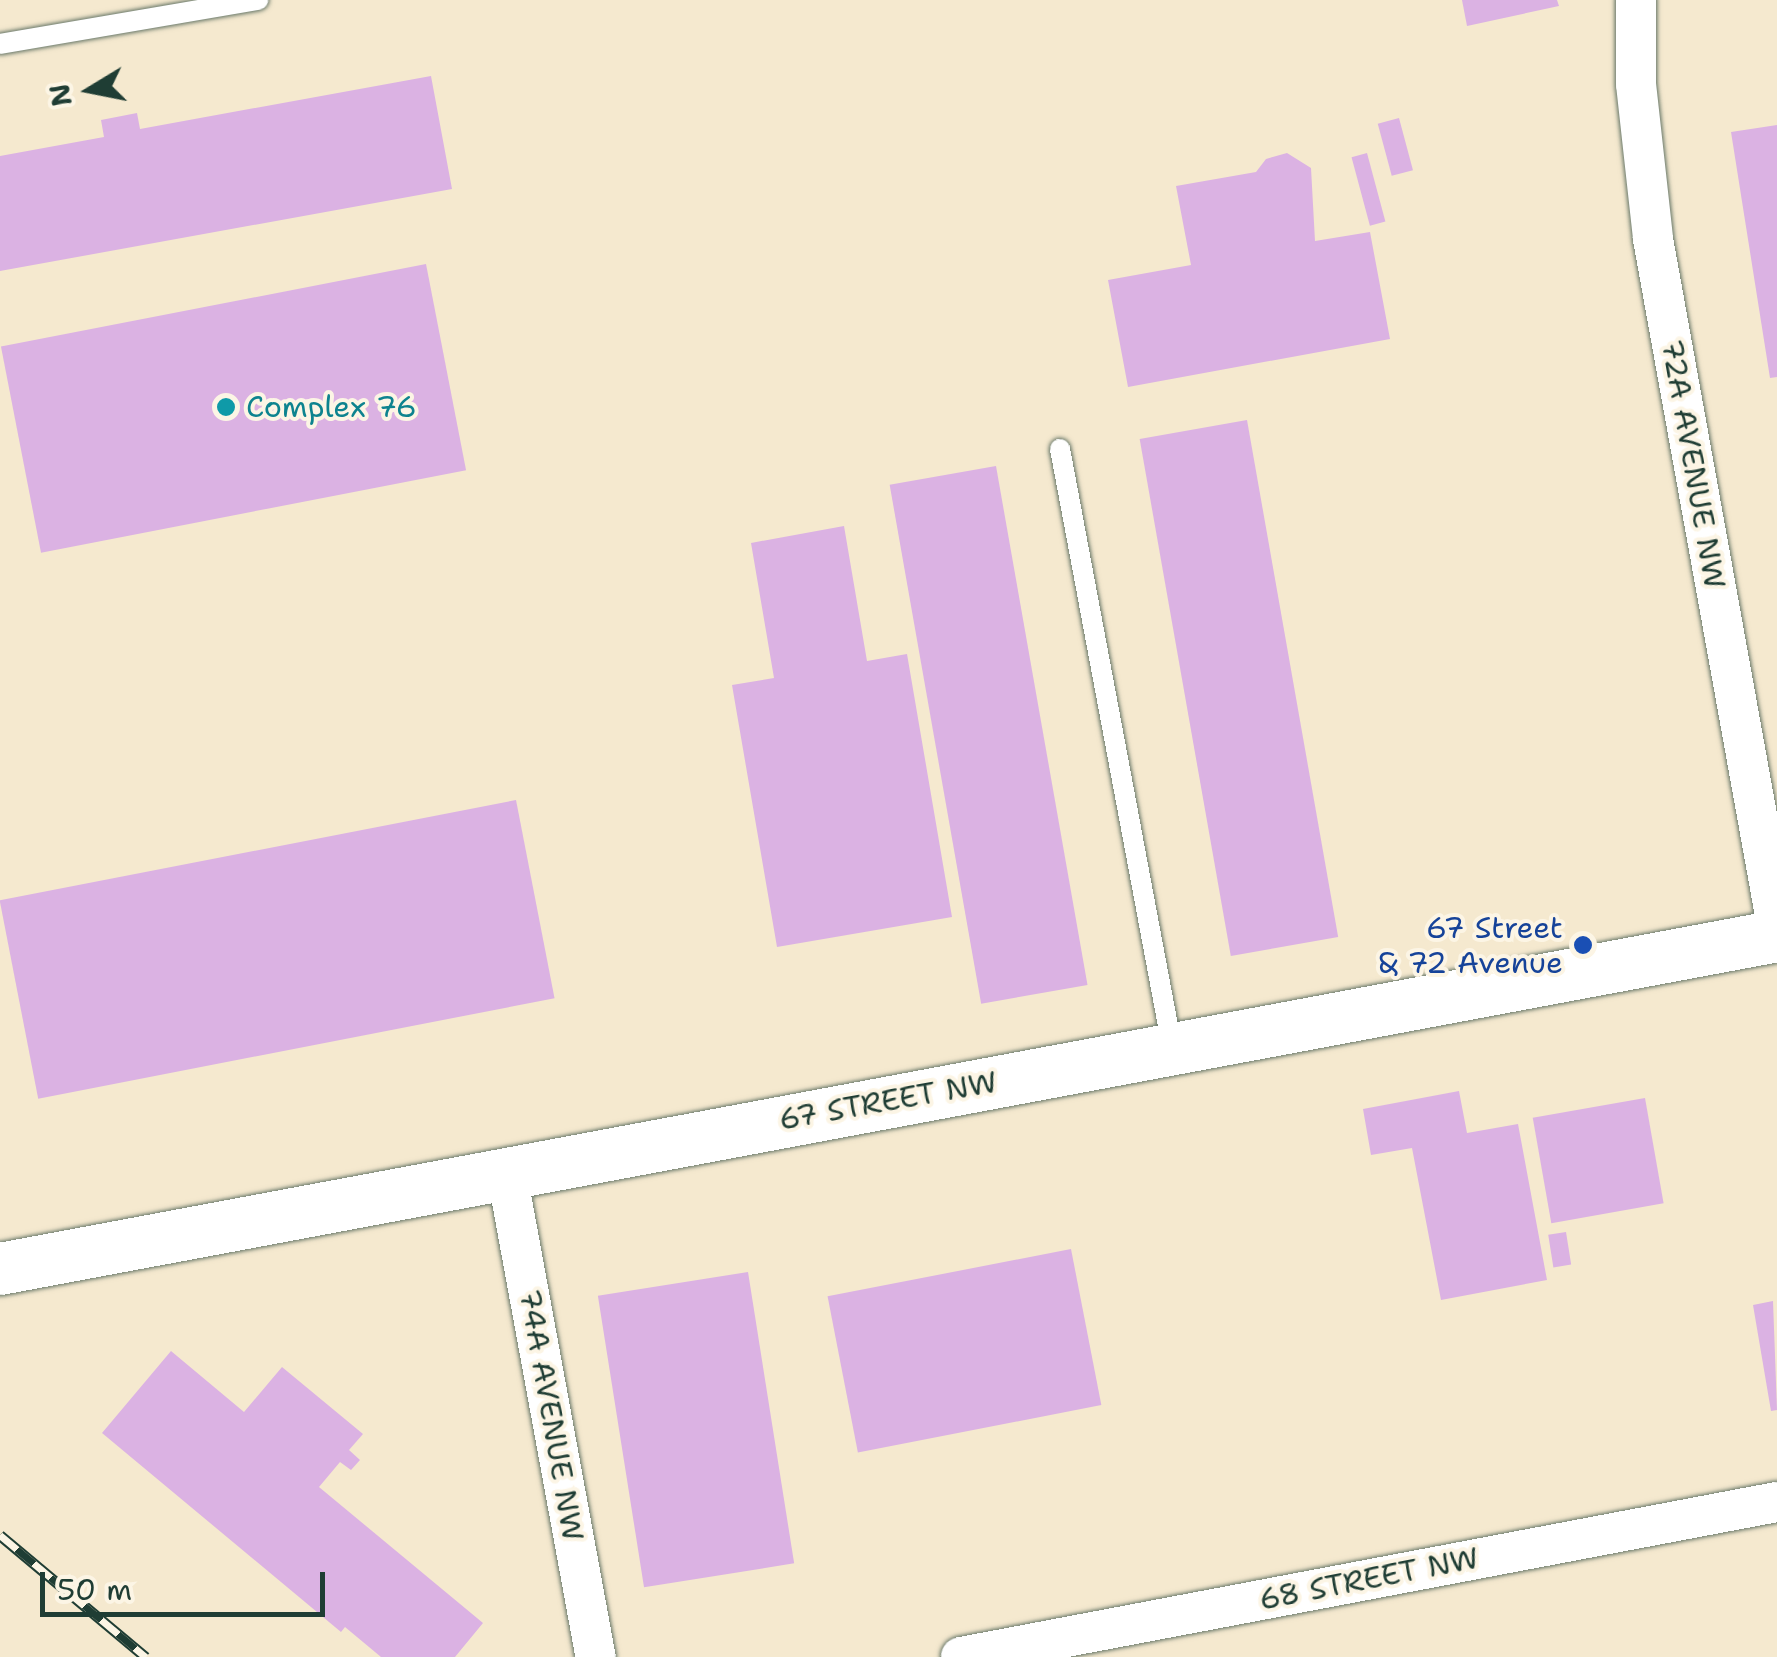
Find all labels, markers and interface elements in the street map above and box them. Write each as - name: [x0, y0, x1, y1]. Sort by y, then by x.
- north arrow: [40, 40, 140, 140]
- text: N: [40, 81, 81, 109]
- street label: 72A AVENUE NW: [1653, 336, 1733, 592]
- place label: Complex 76: [246, 389, 417, 425]
- marker: Complex 76: [215, 396, 237, 418]
- place label: 67 Street & 72 Avenue: [1379, 910, 1563, 980]
- marker: 67 Street & 72 Avenue: [1572, 934, 1594, 956]
- street label: 67 STREET NW: [776, 1064, 1000, 1138]
- street label: 74A AVENUE NW: [511, 1286, 591, 1544]
- street label: 68 STREET NW: [1256, 1540, 1482, 1618]
- scale bar: [45, 1552, 330, 1614]
- text: 50 m: [57, 1569, 132, 1610]

